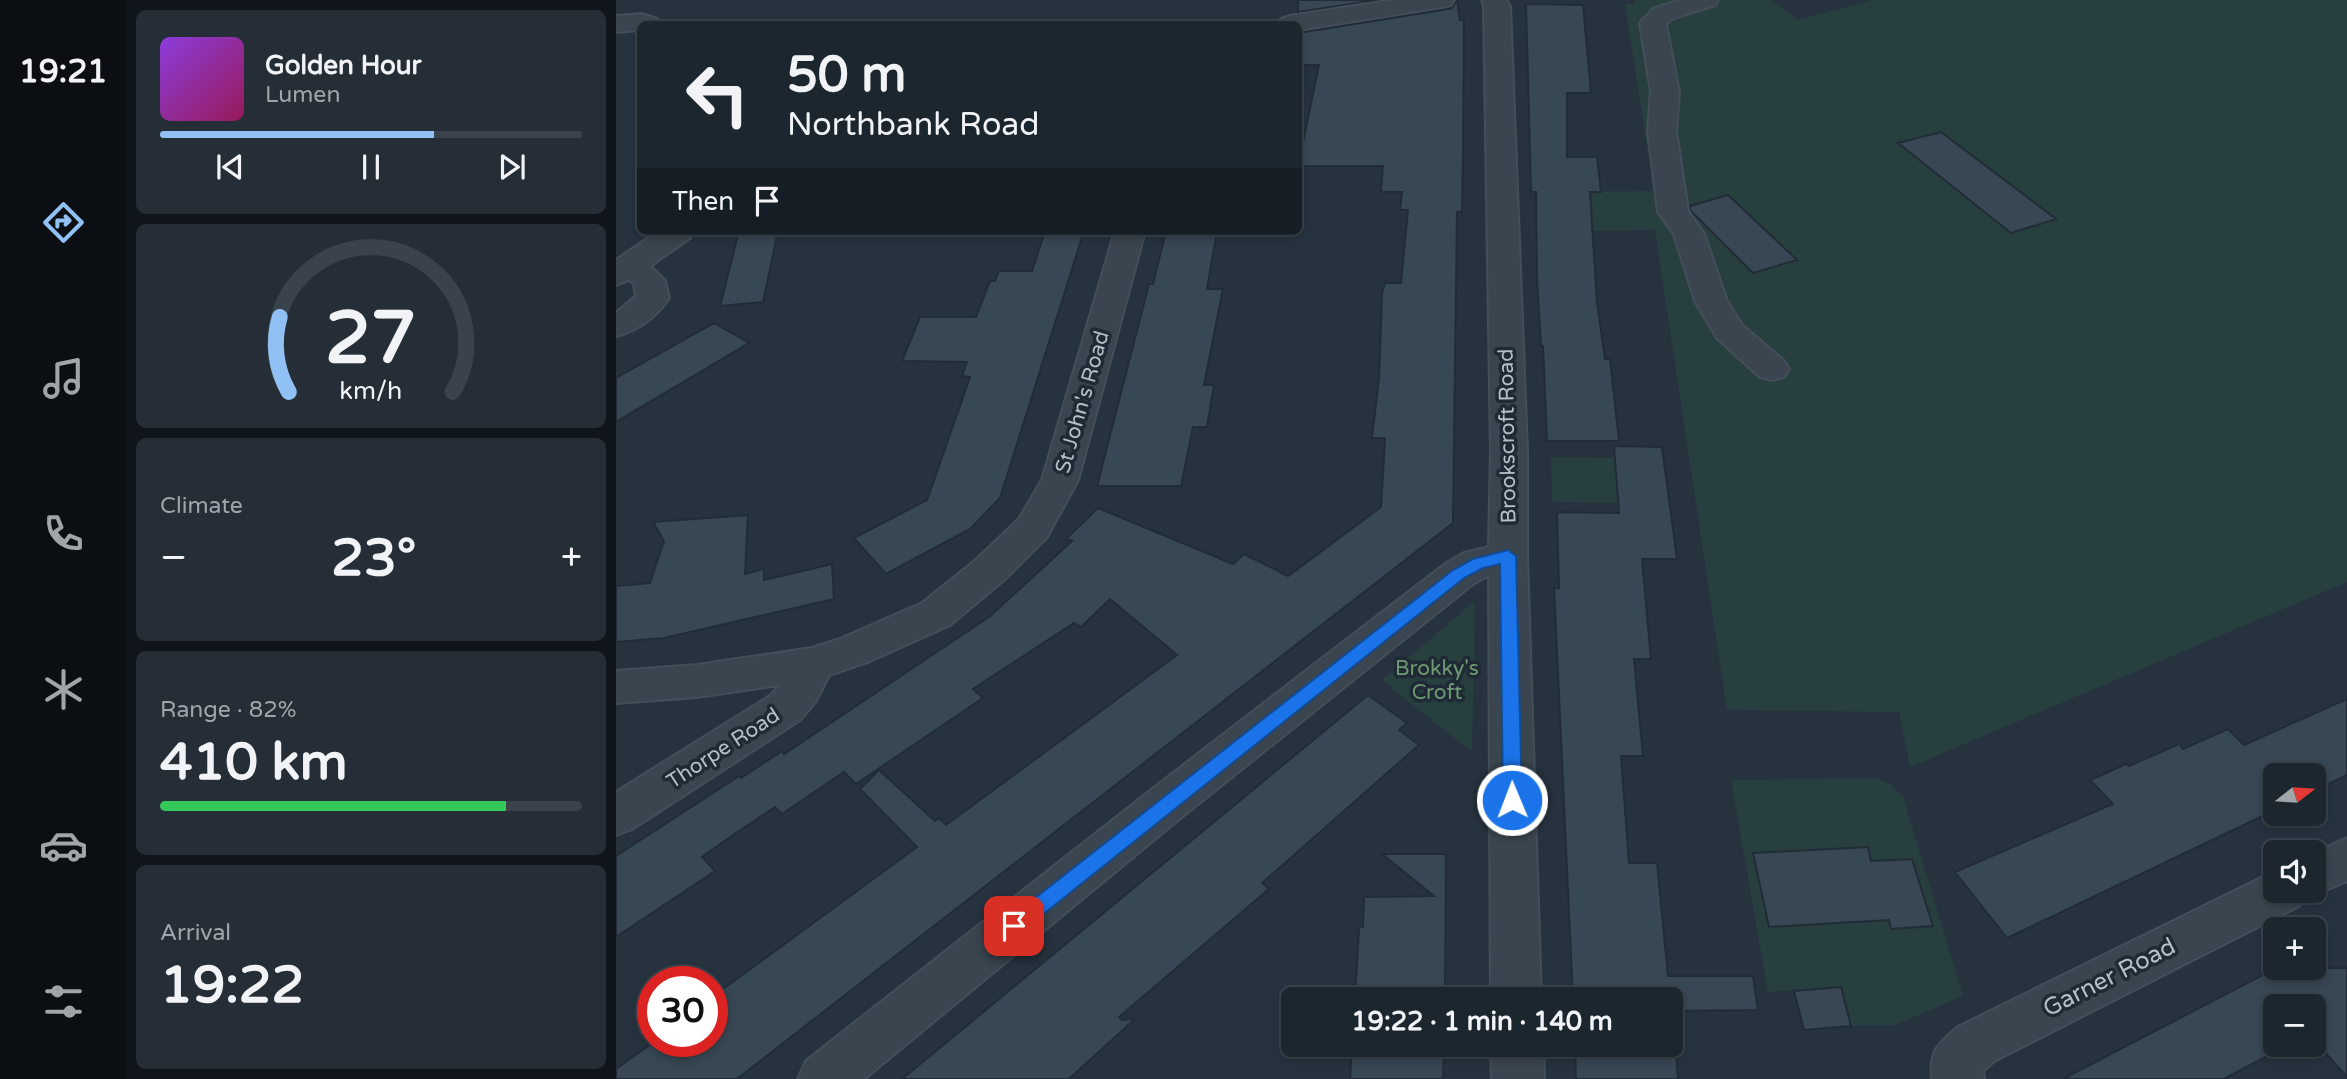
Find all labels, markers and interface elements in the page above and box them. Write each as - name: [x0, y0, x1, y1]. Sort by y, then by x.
- text: 50 m: [787, 46, 906, 105]
- icon: left: [672, 49, 763, 140]
- text: Golden Hour: [265, 50, 422, 81]
- text: 19:21: [19, 53, 107, 91]
- text: Lumen: [265, 81, 340, 109]
- text: Northbank Road: [787, 106, 1040, 144]
- icon: previous: [211, 148, 249, 186]
- icon: pause: [352, 148, 390, 186]
- icon: next: [493, 148, 531, 186]
- icon: arrive: [748, 182, 786, 220]
- text: Then: [672, 186, 734, 217]
- icon: directions: [39, 198, 88, 247]
- text: 27: [325, 295, 417, 383]
- street label: St John's Road: [1050, 328, 1115, 476]
- street label: Brookscroft Road: [1493, 348, 1522, 524]
- icon: music: [39, 354, 88, 403]
- text: km/h: [340, 375, 402, 405]
- text: Climate: [160, 492, 243, 520]
- icon: phone: [39, 509, 88, 558]
- text: 23°: [331, 527, 416, 590]
- text: −: [160, 535, 187, 581]
- text: +: [561, 535, 582, 581]
- park label: Brokky's Croft: [1395, 656, 1479, 705]
- icon: climate: [39, 665, 88, 714]
- text: Range · 82%: [160, 696, 296, 724]
- street label: Thorpe Road: [662, 703, 784, 794]
- text: 410 km: [160, 731, 348, 794]
- position arrow: [1475, 763, 1549, 837]
- north arrow: [2263, 763, 2326, 826]
- map controls: [2263, 763, 2326, 1057]
- icon: car: [39, 821, 88, 870]
- button: sound: [2263, 840, 2326, 903]
- pin: [984, 896, 1044, 956]
- icon: arrive: [995, 907, 1033, 945]
- button: +: [2263, 917, 2326, 980]
- text: Arrival: [160, 919, 231, 947]
- street label: Garner Road: [2038, 932, 2180, 1023]
- text: 19:22: [160, 954, 304, 1017]
- speed limit sign: 30: [637, 966, 728, 1057]
- icon: filters: [39, 977, 88, 1026]
- button: −: [2263, 994, 2326, 1057]
- text: 19:22 · 1 min · 140 m: [1351, 1006, 1613, 1037]

